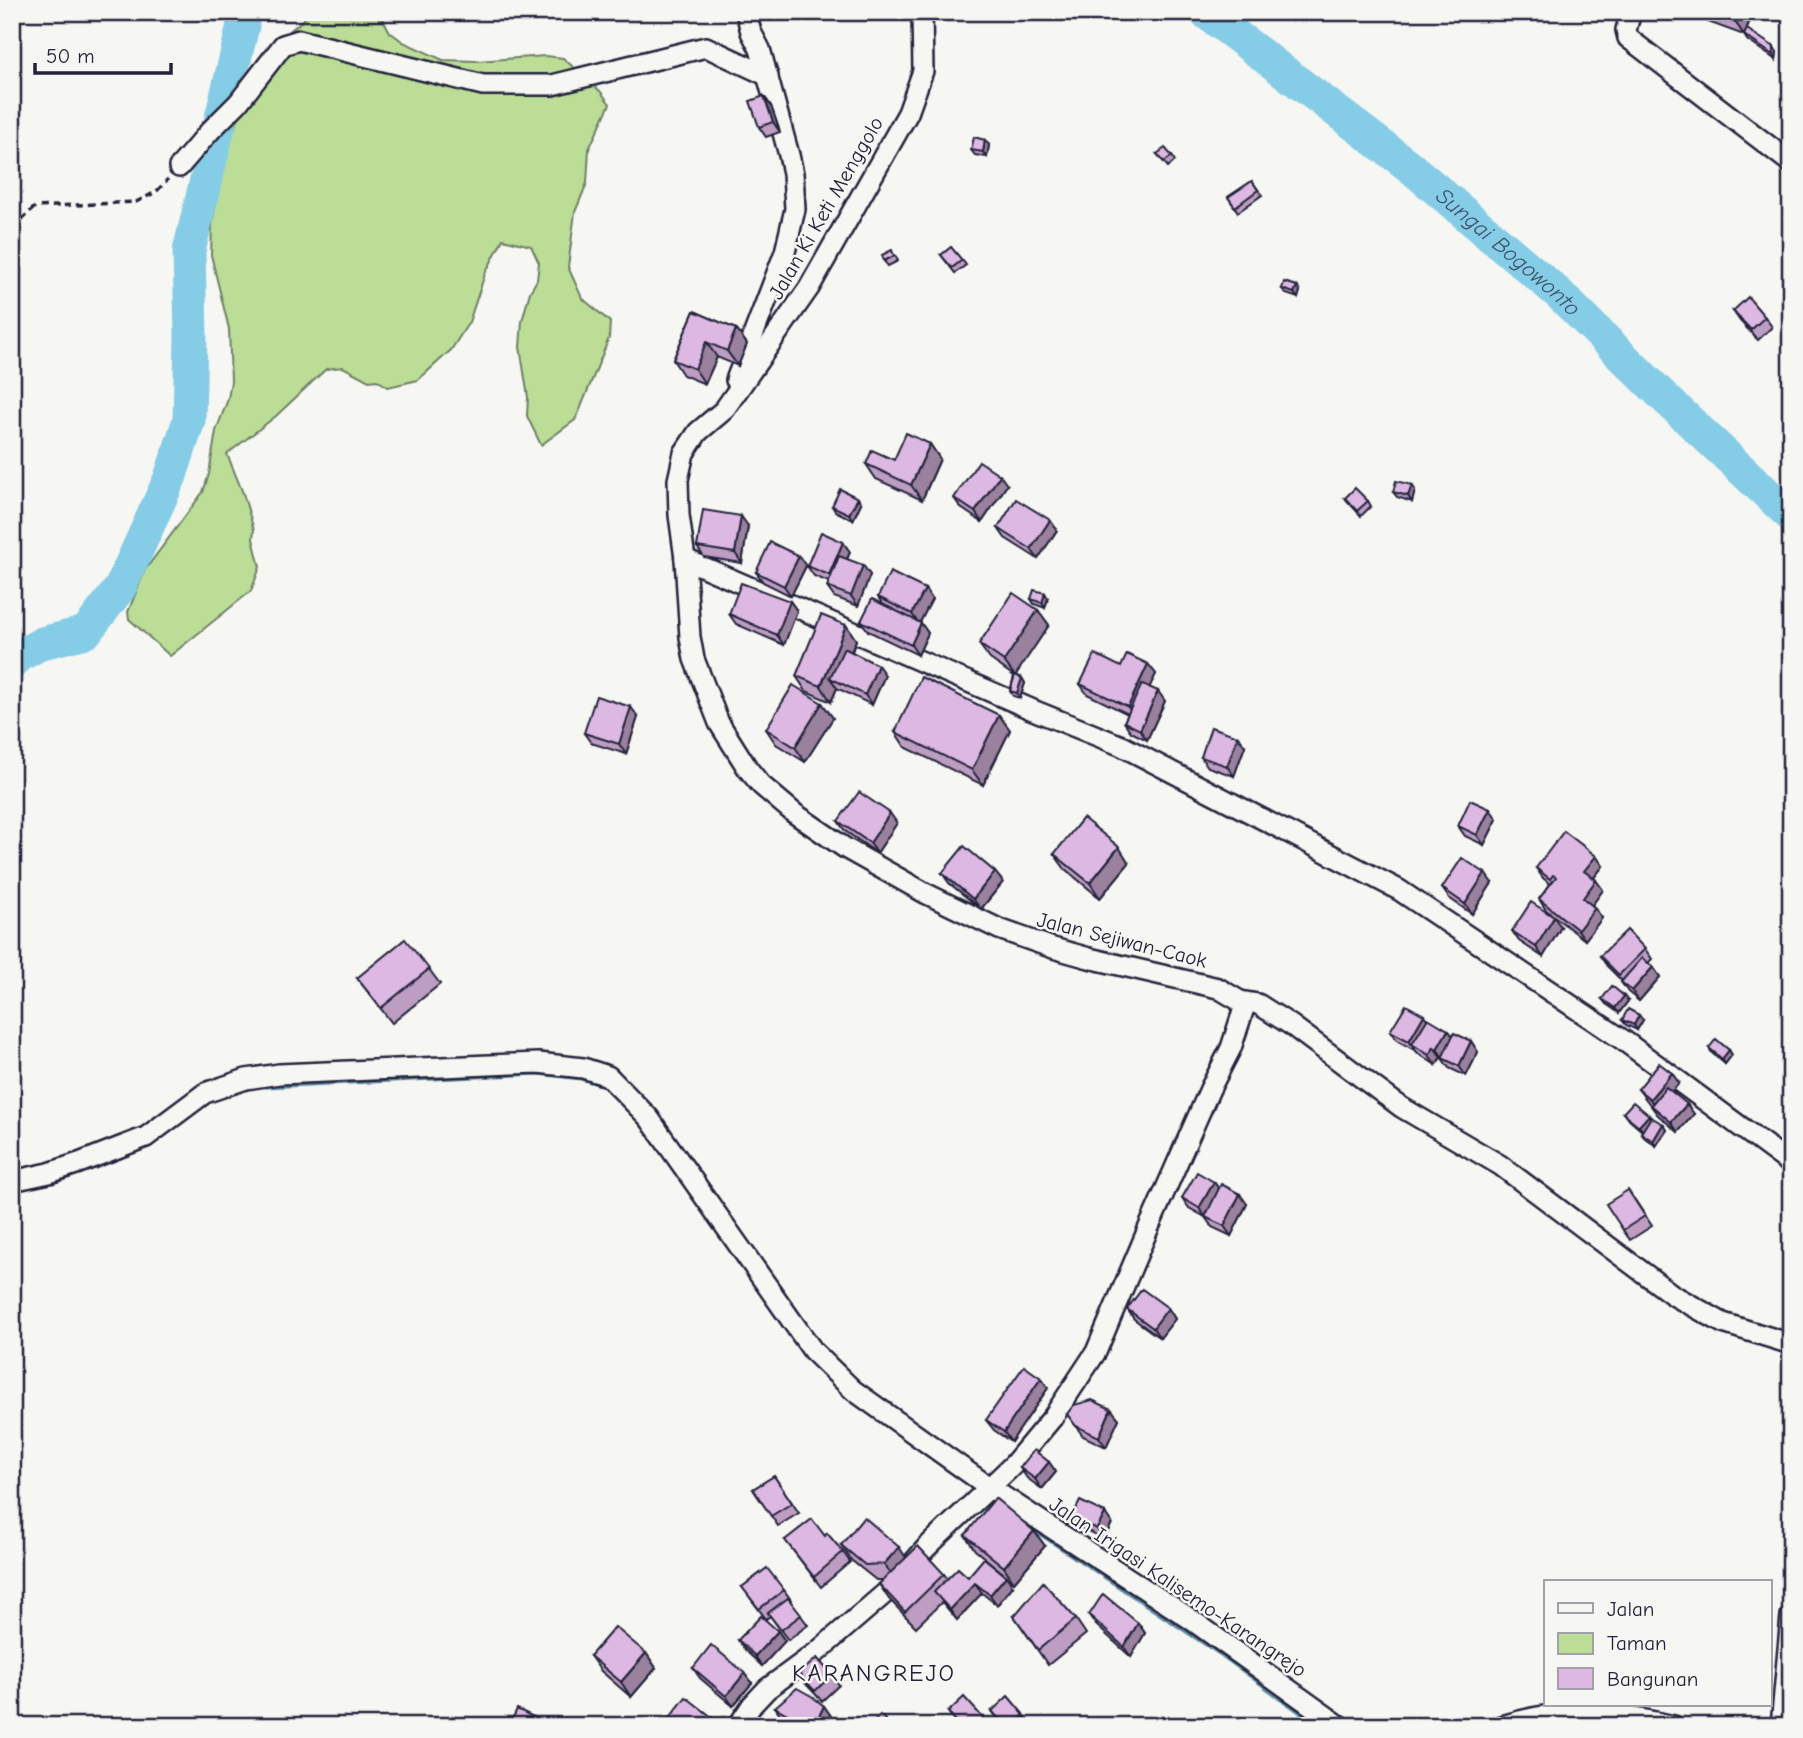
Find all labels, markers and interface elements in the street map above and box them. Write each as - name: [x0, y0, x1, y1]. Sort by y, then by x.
- scale bar: [35, 32, 172, 76]
- text: 50 m: [46, 44, 95, 68]
- street label: Jalan Ki Keti Menggolo: [764, 112, 888, 304]
- water label: Sungai Bogowonto: [1431, 182, 1586, 322]
- street label: Jalan Sejiwan-Caok: [1034, 907, 1210, 973]
- street label: Jalan Irigasi Kalisemo-Karangrejo: [1045, 1492, 1311, 1682]
- legend: [1544, 1580, 1772, 1706]
- text: Jalan: [1607, 1597, 1654, 1621]
- text: Taman: [1607, 1631, 1667, 1655]
- district label: KARANGREJO: [792, 1659, 956, 1687]
- text: Bangunan: [1607, 1667, 1698, 1691]

